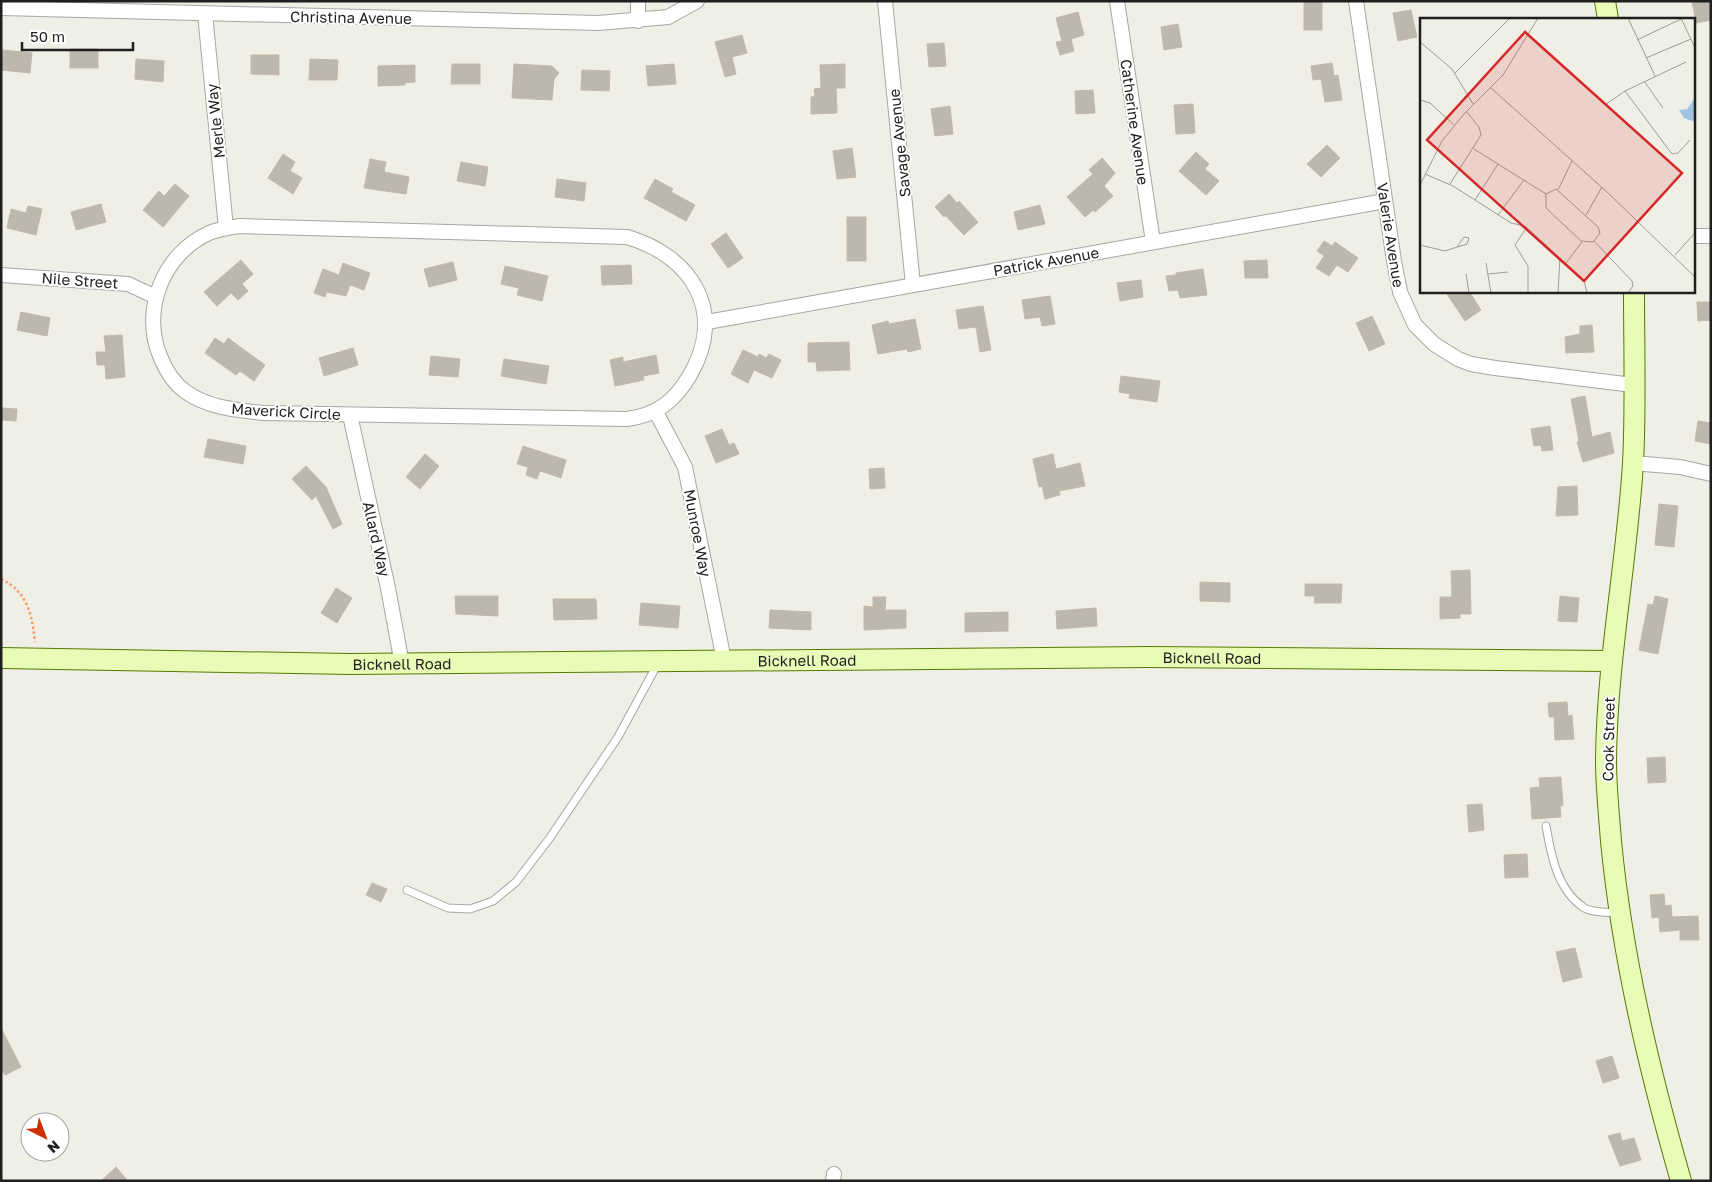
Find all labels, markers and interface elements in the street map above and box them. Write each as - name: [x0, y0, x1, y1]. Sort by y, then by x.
- street label: Christina Avenue: [290, 7, 412, 27]
- inset map: [1420, 18, 1694, 292]
- scale bar: [22, 20, 134, 52]
- text: 50 m: [30, 27, 65, 45]
- street label: Catherine Avenue: [1117, 58, 1153, 186]
- street label: Merle Way: [202, 82, 228, 159]
- street label: Savage Avenue: [884, 88, 914, 198]
- street label: Valerie Avenue: [1374, 181, 1408, 289]
- street label: Patrick Avenue: [992, 243, 1101, 279]
- street label: Nile Street: [41, 268, 119, 292]
- street label: Maverick Circle: [231, 399, 341, 423]
- street label: Munroe Way: [681, 488, 715, 579]
- street label: Allard Way: [360, 500, 395, 579]
- street label: Bicknell Road: [1162, 648, 1261, 667]
- street label: Bicknell Road: [757, 651, 856, 669]
- street label: Bicknell Road: [352, 654, 451, 673]
- street label: Cook Street: [1598, 696, 1618, 782]
- north arrow: [20, 1112, 70, 1162]
- text: N: [44, 1137, 64, 1157]

